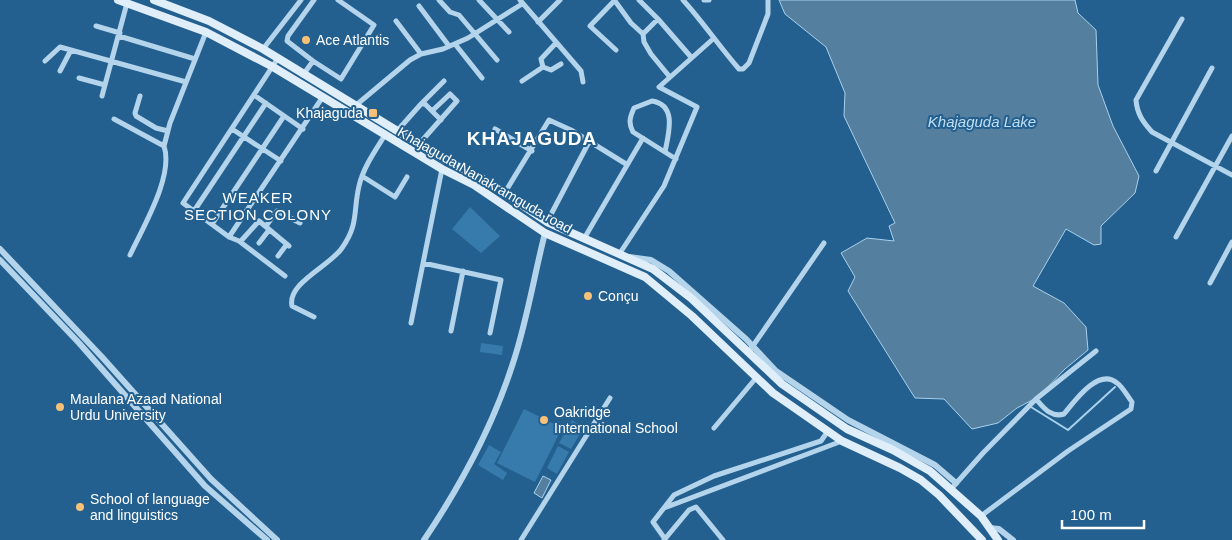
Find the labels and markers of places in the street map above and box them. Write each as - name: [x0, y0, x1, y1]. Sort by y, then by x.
- place label: Ace Atlantis: [316, 32, 389, 48]
- marker: Ace Atlantis: [300, 34, 312, 46]
- place label: Khajaguda: [296, 105, 363, 121]
- marker: Khajaguda: [367, 107, 379, 119]
- place label: Conçu: [598, 288, 638, 304]
- marker: Conçu: [582, 290, 594, 302]
- place label: Maulana Azaad National Urdu University: [70, 391, 222, 423]
- marker: Maulana Azaad National Urdu University: [54, 401, 66, 413]
- place label: Oakridge International School: [554, 404, 678, 436]
- marker: Oakridge International School: [538, 414, 550, 426]
- place label: School of language and linguistics: [90, 491, 210, 523]
- marker: School of language and linguistics: [74, 501, 86, 513]

